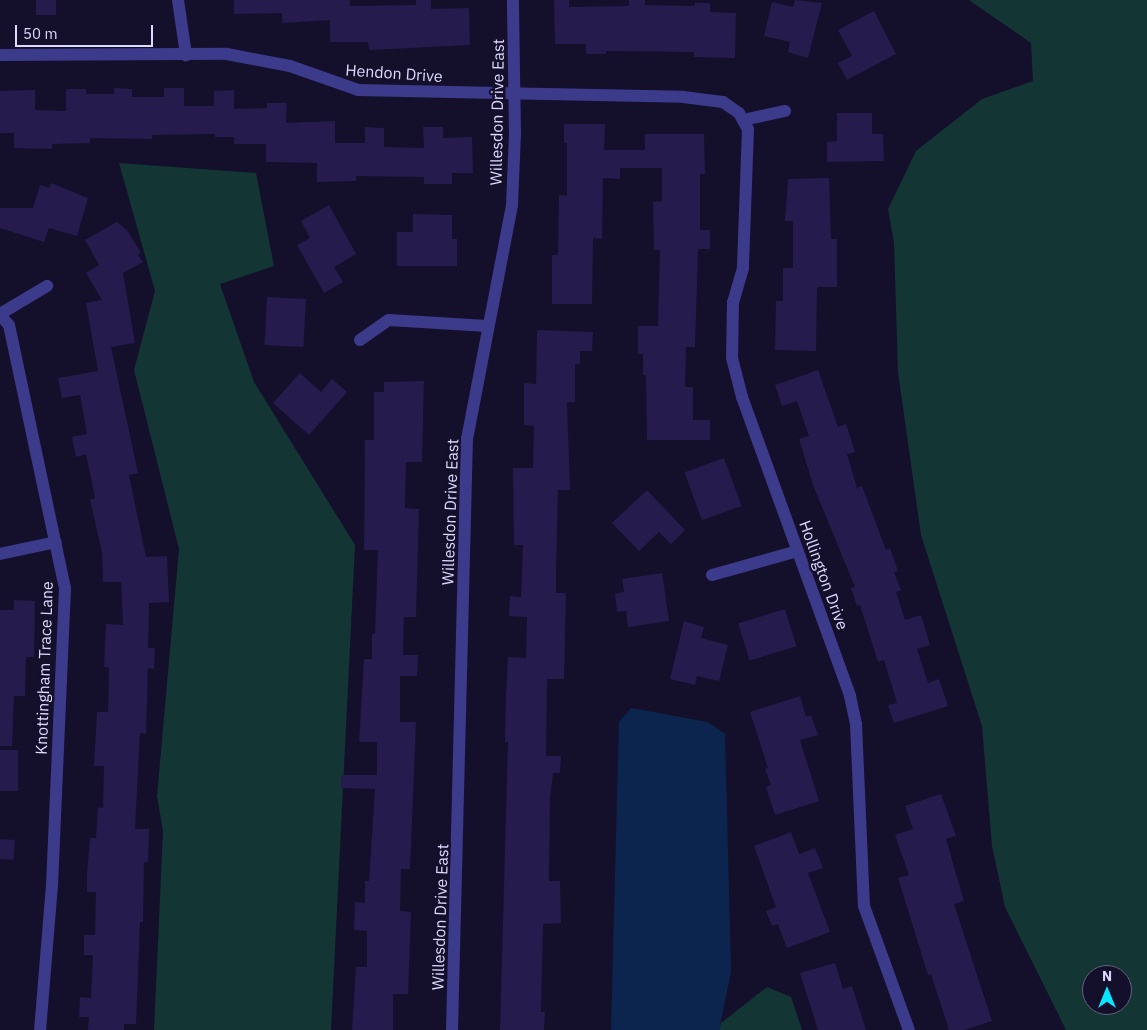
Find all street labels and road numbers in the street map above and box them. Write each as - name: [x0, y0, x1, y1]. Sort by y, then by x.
- street label: Willesdon Drive East: [486, 39, 508, 185]
- street label: Hendon Drive: [345, 60, 443, 86]
- street label: Willesdon Drive East: [438, 438, 462, 586]
- street label: Hollington Drive: [795, 518, 853, 632]
- street label: Knottingham Trace Lane: [31, 581, 57, 755]
- street label: Willesdon Drive East: [428, 843, 452, 991]

